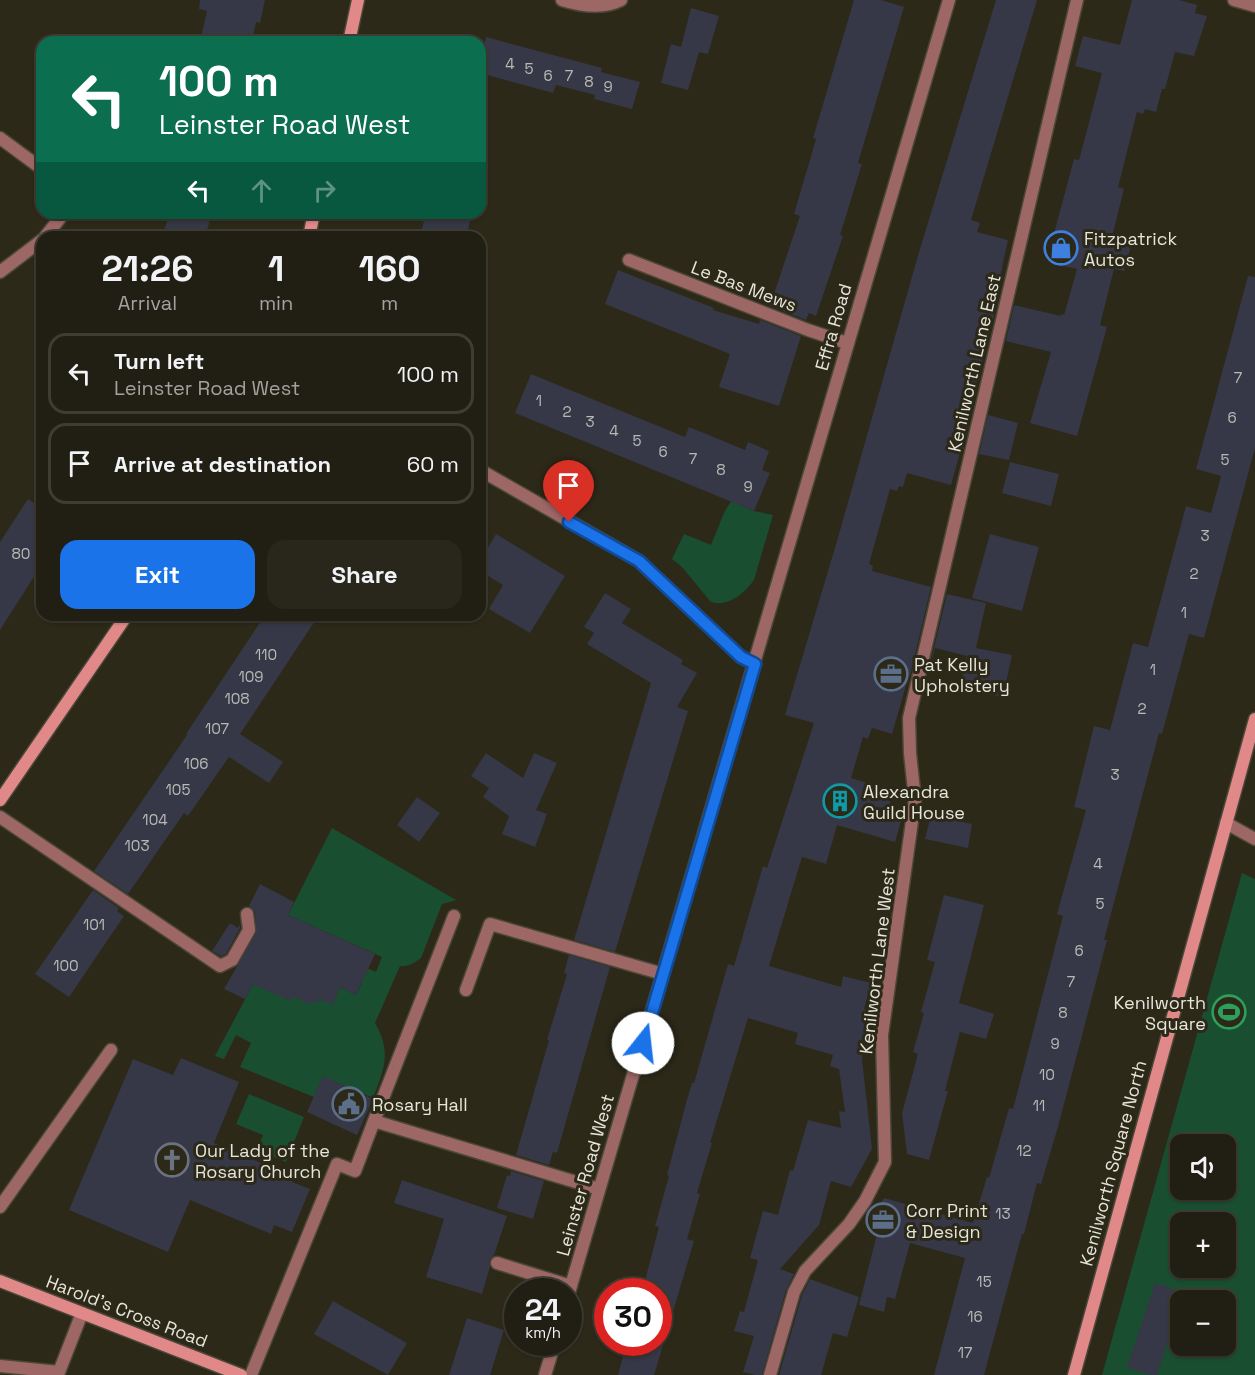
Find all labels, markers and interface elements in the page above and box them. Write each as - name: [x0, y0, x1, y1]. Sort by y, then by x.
- house number: 4: [505, 54, 515, 73]
- text: 100 m: [159, 55, 279, 108]
- house number: 5: [525, 59, 534, 78]
- icon: left: [60, 60, 138, 138]
- house number: 6: [543, 66, 553, 85]
- house number: 7: [565, 66, 573, 85]
- house number: 8: [584, 72, 594, 91]
- house number: 9: [603, 77, 613, 96]
- text: Leinster Road West: [159, 107, 410, 142]
- icon: left: [182, 174, 215, 207]
- icon: ahead: [245, 174, 278, 207]
- icon: right: [308, 174, 341, 207]
- place label: Fitzpatrick Autos: [1084, 227, 1177, 271]
- shop icon: Fitzpatrick Autos: [1043, 230, 1079, 266]
- text: 21:26: [101, 246, 193, 292]
- text: 1: [268, 246, 284, 292]
- text: 160: [359, 246, 421, 292]
- street label: Le Bas Mews: [688, 255, 800, 317]
- street label: Kenilworth Lane East: [942, 272, 1006, 454]
- street label: Effra Road: [810, 281, 856, 373]
- text: Arrival: [118, 290, 177, 316]
- text: min: [259, 290, 293, 316]
- text: m: [381, 290, 398, 316]
- text: Turn left: [114, 347, 204, 375]
- icon: left: [63, 357, 96, 390]
- text: 100 m: [397, 360, 459, 388]
- house number: 7: [1234, 368, 1242, 387]
- text: Leinster Road West: [114, 375, 300, 401]
- house number: 1: [536, 391, 542, 410]
- house number: 2: [562, 402, 572, 421]
- house number: 6: [1227, 408, 1237, 427]
- house number: 3: [585, 412, 595, 431]
- house number: 4: [609, 421, 619, 440]
- house number: 5: [633, 431, 642, 450]
- house number: 6: [658, 442, 668, 461]
- icon: arrive: [63, 447, 96, 480]
- house number: 7: [689, 449, 697, 468]
- text: Arrive at destination: [114, 450, 331, 478]
- text: 60 m: [407, 450, 459, 478]
- house number: 5: [1221, 450, 1230, 469]
- pin: [543, 460, 594, 522]
- house number: 8: [716, 460, 726, 479]
- icon: arrive: [552, 469, 585, 502]
- house number: 9: [743, 477, 753, 496]
- house number: 3: [1200, 526, 1210, 545]
- button: Exit: [60, 540, 255, 609]
- button: Share: [267, 540, 462, 609]
- house number: 80: [12, 544, 30, 563]
- house number: 2: [1189, 564, 1199, 583]
- house number: 1: [1181, 603, 1187, 622]
- house number: 110: [255, 645, 277, 664]
- place label: Pat Kelly Upholstery: [914, 653, 1010, 697]
- office icon: Pat Kelly Upholstery: [873, 656, 909, 692]
- house number: 1: [1150, 660, 1156, 679]
- house number: 109: [238, 667, 264, 686]
- house number: 108: [224, 689, 250, 708]
- house number: 2: [1137, 699, 1147, 718]
- house number: 107: [205, 719, 229, 738]
- house number: 106: [183, 754, 209, 773]
- house number: 3: [1110, 765, 1120, 784]
- house number: 105: [166, 780, 190, 799]
- place label: Alexandra Guild House: [863, 780, 965, 824]
- building icon: Alexandra Guild House: [822, 783, 858, 819]
- house number: 104: [142, 810, 168, 829]
- house number: 103: [125, 836, 149, 855]
- house number: 4: [1093, 854, 1103, 873]
- street label: Kenilworth Lane West: [854, 867, 900, 1055]
- house number: 5: [1096, 894, 1105, 913]
- house number: 101: [83, 915, 105, 934]
- house number: 6: [1074, 941, 1084, 960]
- house number: 100: [53, 956, 79, 975]
- house number: 7: [1067, 972, 1075, 991]
- place label: Kenilworth Square: [1113, 991, 1206, 1035]
- sports icon: Kenilworth Square: [1211, 994, 1247, 1030]
- house number: 8: [1058, 1003, 1068, 1022]
- position arrow: [611, 1011, 675, 1075]
- house number: 9: [1050, 1034, 1060, 1053]
- street label: Kenilworth Square North: [1074, 1058, 1152, 1268]
- house number: 10: [1039, 1065, 1055, 1084]
- public building icon: Rosary Hall: [331, 1086, 367, 1122]
- street label: Leinster Road West: [551, 1091, 619, 1259]
- place label: Rosary Hall: [372, 1093, 468, 1116]
- house number: 11: [1033, 1096, 1045, 1115]
- map controls: [1170, 1134, 1236, 1356]
- button: sound: [1170, 1134, 1236, 1200]
- place label: Our Lady of the Rosary Church: [195, 1139, 330, 1183]
- house number: 12: [1016, 1141, 1032, 1160]
- church icon: Our Lady of the Rosary Church: [154, 1142, 190, 1178]
- place label: Corr Print & Design: [906, 1199, 988, 1243]
- office icon: Corr Print & Design: [865, 1202, 901, 1238]
- house number: 13: [995, 1204, 1011, 1223]
- button: +: [1170, 1212, 1236, 1278]
- street label: Harold's Cross Road: [43, 1270, 211, 1352]
- house number: 15: [976, 1272, 992, 1291]
- speed limit sign: 30: [594, 1278, 672, 1356]
- text: 24: [525, 1290, 561, 1329]
- button: −: [1170, 1290, 1236, 1356]
- house number: 16: [967, 1307, 983, 1326]
- text: km/h: [525, 1323, 561, 1342]
- house number: 17: [958, 1343, 972, 1362]

